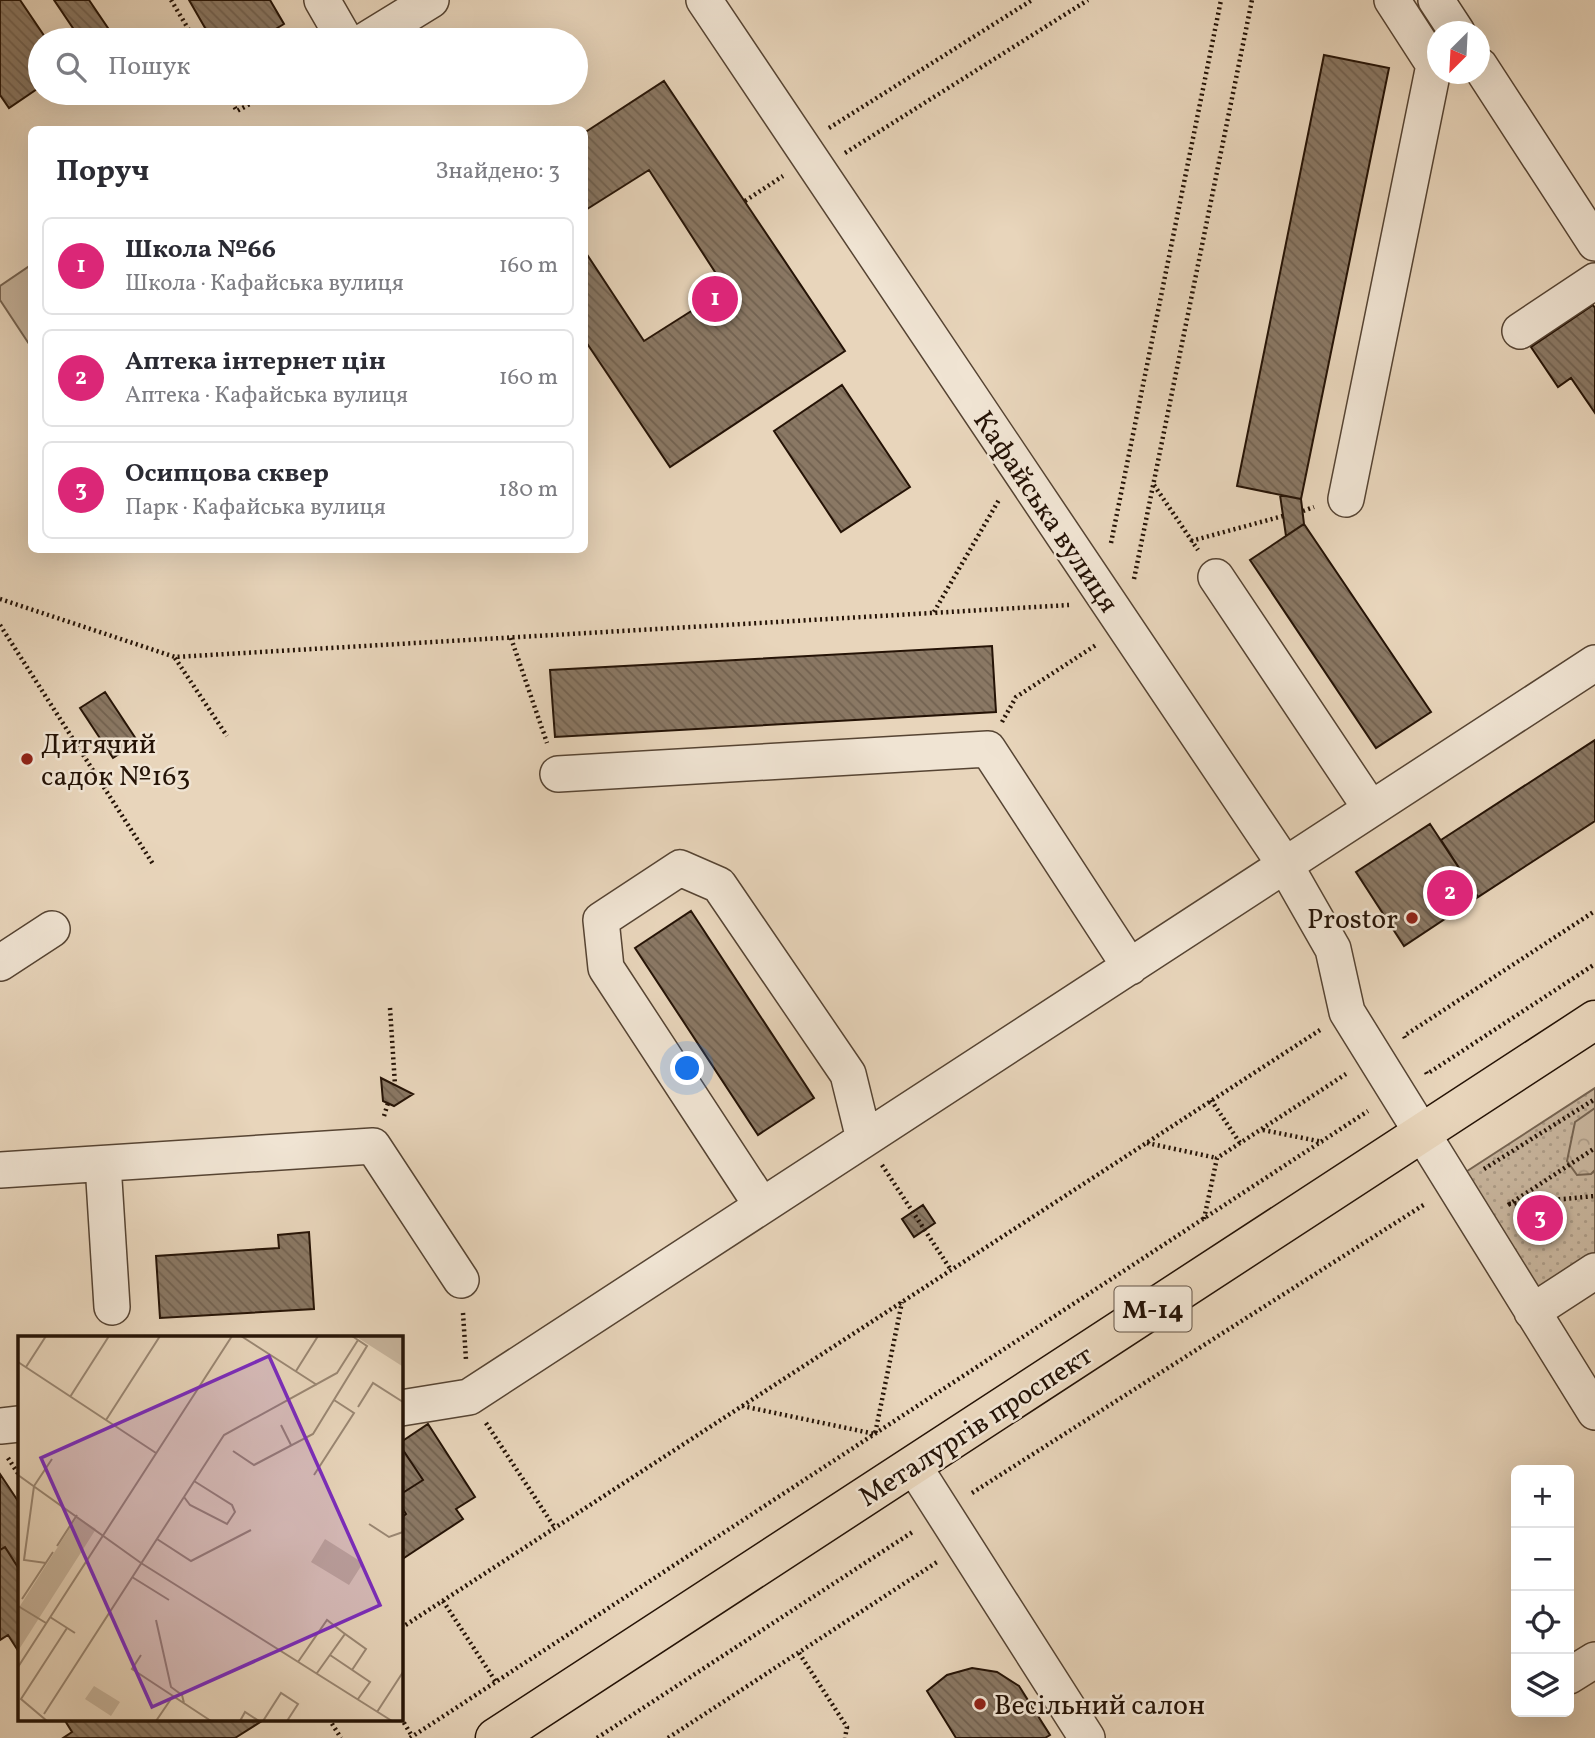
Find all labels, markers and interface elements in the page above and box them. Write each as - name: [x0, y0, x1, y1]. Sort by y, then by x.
- north arrow: [1427, 21, 1490, 84]
- search box: [28, 28, 588, 105]
- icon: search: [52, 48, 90, 86]
- text: Пошук: [108, 49, 190, 85]
- text: Поруч: [56, 151, 149, 193]
- text: Знайдено: 3: [435, 156, 560, 188]
- text: Школа №66: [125, 232, 276, 268]
- text: 1: [76, 250, 86, 282]
- text: 160 m: [499, 250, 558, 282]
- text: Школа · Кафайська вулиця: [125, 268, 404, 300]
- pin: 1: [692, 273, 738, 325]
- text: Аптека інтернет цін: [125, 344, 386, 380]
- text: 2: [75, 362, 87, 394]
- text: 160 m: [499, 362, 558, 394]
- text: Аптека · Кафайська вулиця: [125, 380, 408, 412]
- street label: Кафайська вулиця: [963, 404, 1127, 621]
- text: Осипцова сквер: [125, 456, 329, 492]
- text: 3: [75, 474, 87, 506]
- text: 180 m: [499, 474, 558, 506]
- text: Парк · Кафайська вулиця: [125, 492, 386, 524]
- place label: Дитячий садок №163: [41, 726, 190, 797]
- marker: Дитячий садок №163: [19, 751, 35, 767]
- pin: 2: [1427, 867, 1473, 919]
- place label: Prostor: [1307, 901, 1398, 940]
- marker: Prostor: [1404, 910, 1420, 926]
- your location: [670, 1051, 704, 1085]
- pin: 3: [1517, 1192, 1563, 1244]
- road number: М-14: [1114, 1286, 1192, 1332]
- inset map: [18, 1336, 402, 1720]
- street label: Металургів проспект: [852, 1337, 1101, 1517]
- map controls: [1511, 1465, 1574, 1717]
- button: +: [1511, 1465, 1574, 1528]
- button: −: [1511, 1528, 1574, 1591]
- button: locate: [1511, 1591, 1574, 1654]
- button: layers: [1511, 1654, 1574, 1717]
- place label: Весільний салон: [994, 1687, 1205, 1726]
- marker: Весільний салон: [972, 1696, 988, 1712]

